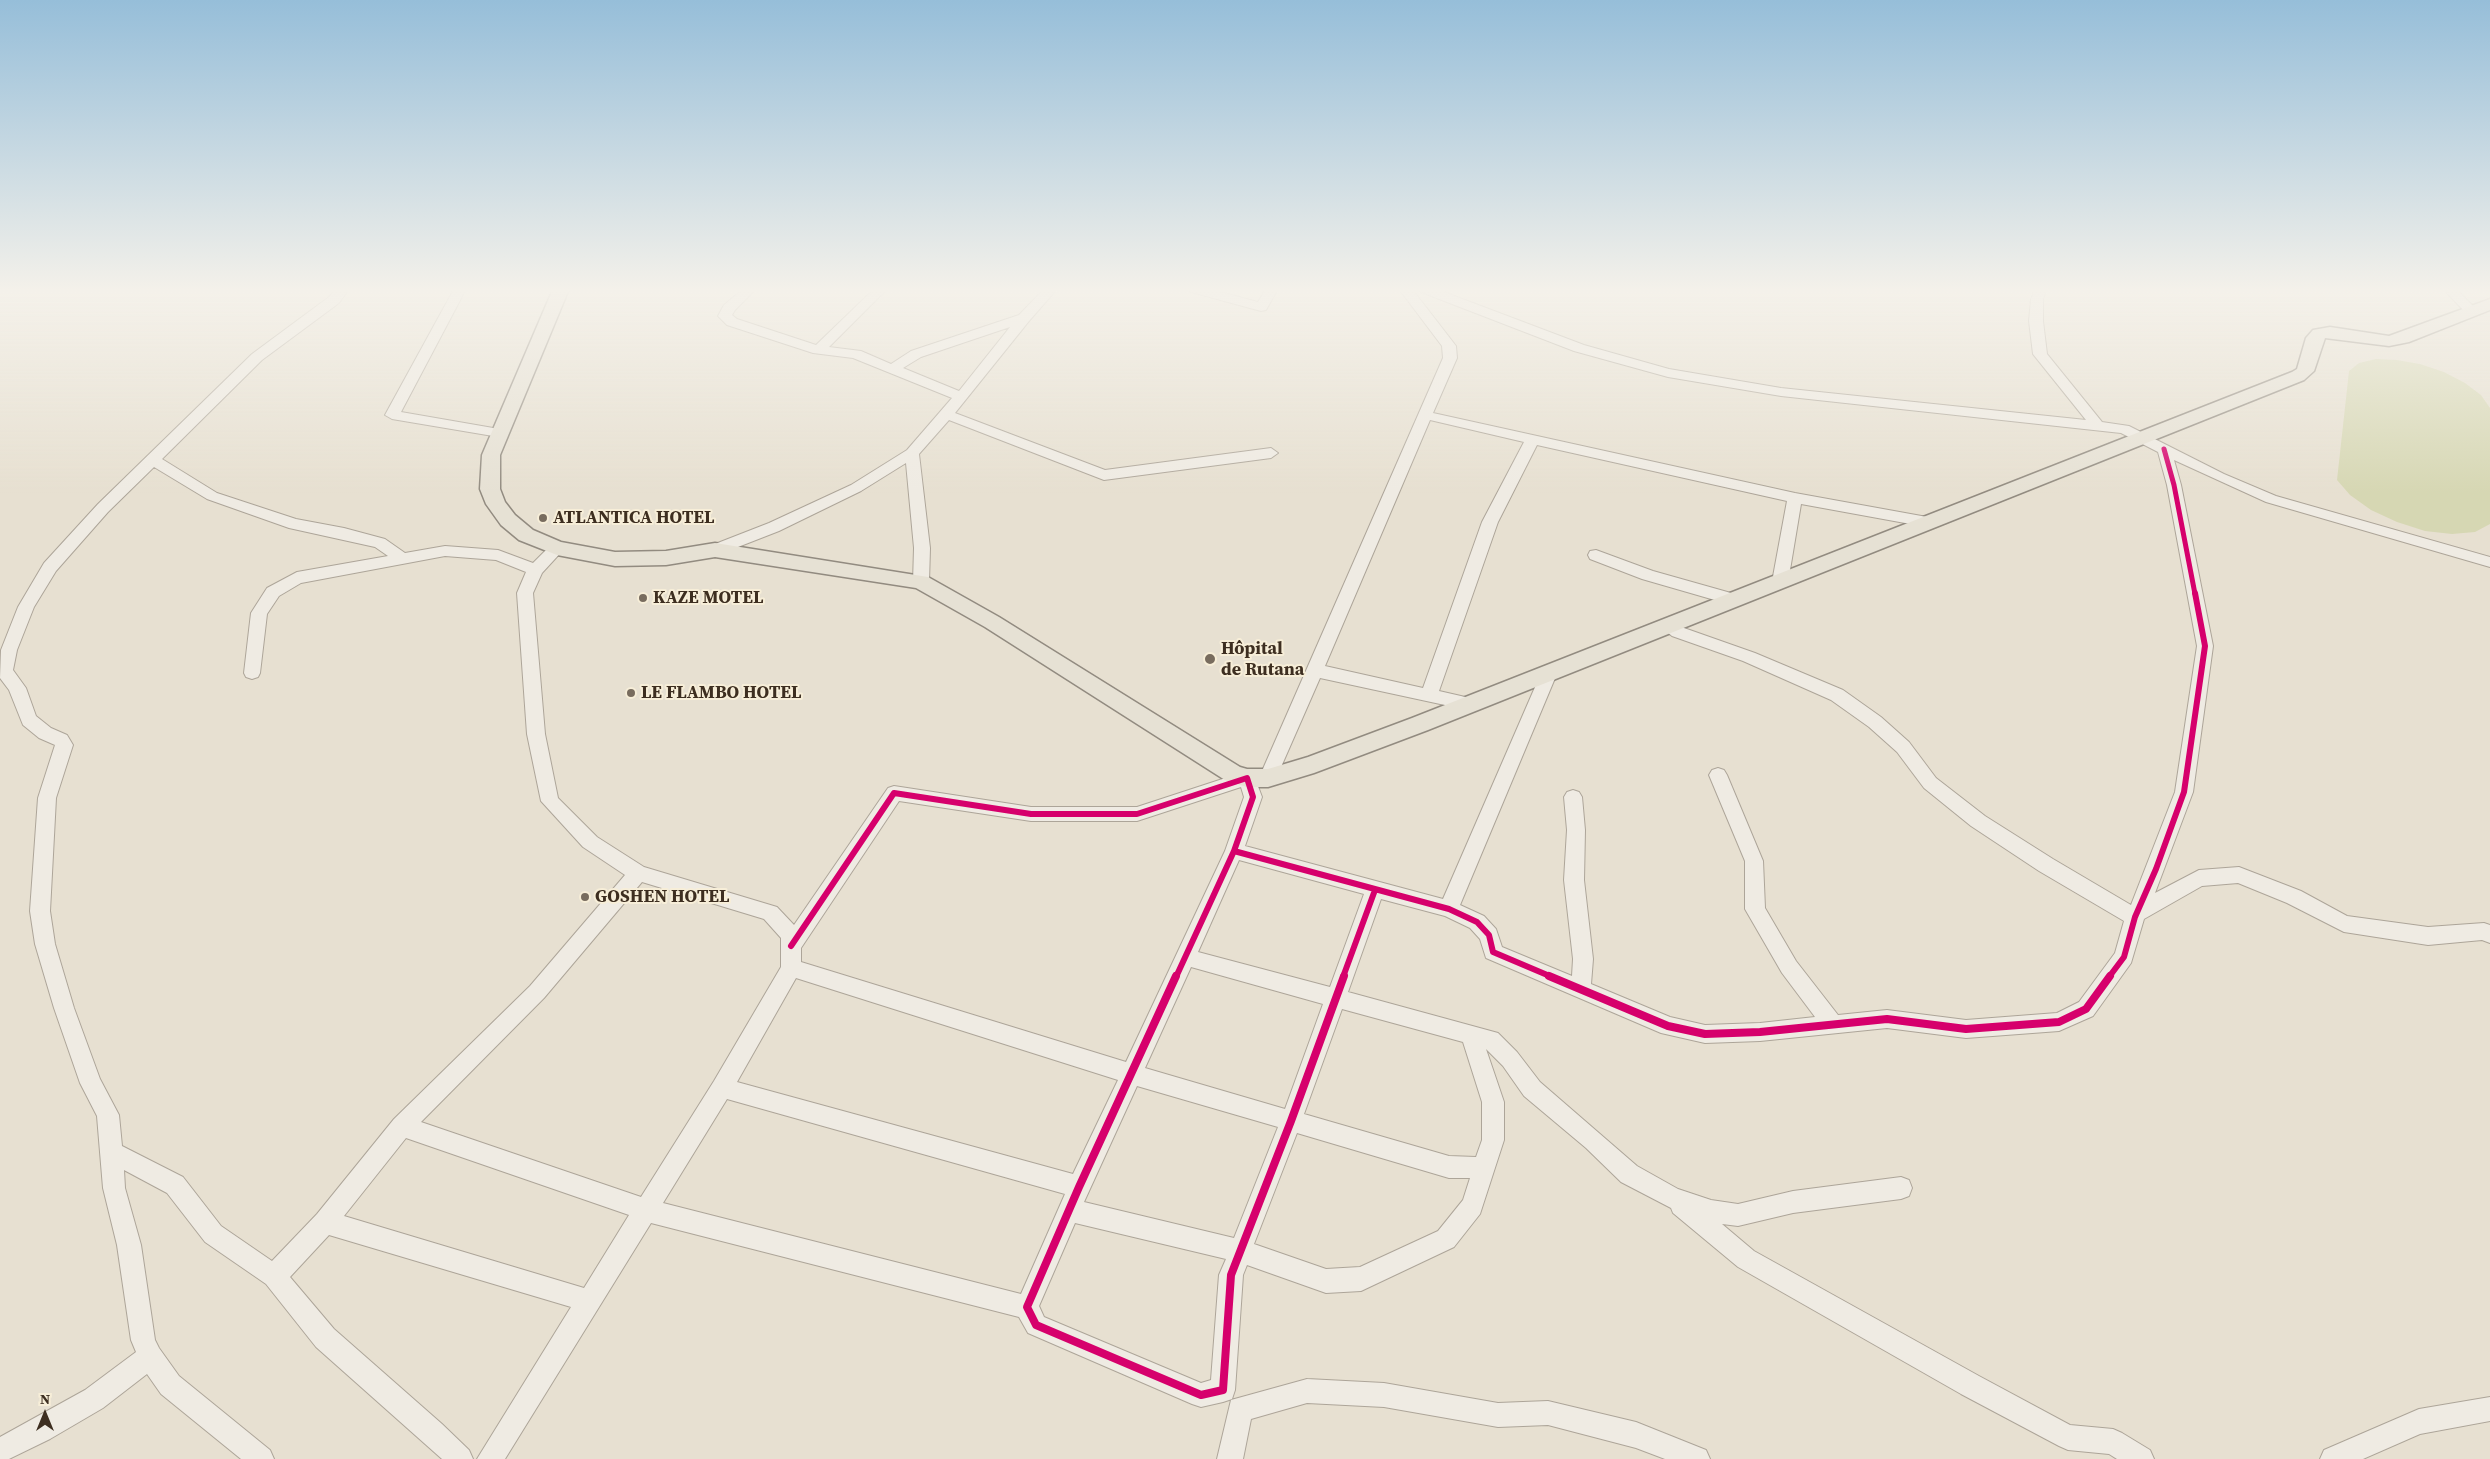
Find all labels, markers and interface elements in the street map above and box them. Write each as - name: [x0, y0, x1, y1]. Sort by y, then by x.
- place label: ATLANTICA HOTEL: [553, 507, 714, 529]
- marker: ATLANTICA HOTEL: [537, 512, 549, 524]
- place label: KAZE MOTEL: [653, 587, 763, 609]
- marker: KAZE MOTEL: [637, 592, 649, 604]
- place label: Hôpital de Rutana: [1221, 638, 1304, 681]
- marker: Hôpital de Rutana: [1203, 652, 1217, 666]
- place label: LE FLAMBO HOTEL: [641, 682, 801, 704]
- marker: LE FLAMBO HOTEL: [625, 687, 637, 699]
- place label: GOSHEN HOTEL: [595, 886, 729, 908]
- marker: GOSHEN HOTEL: [579, 891, 591, 903]
- north arrow: [20, 1389, 70, 1439]
- text: N: [40, 1389, 50, 1409]

